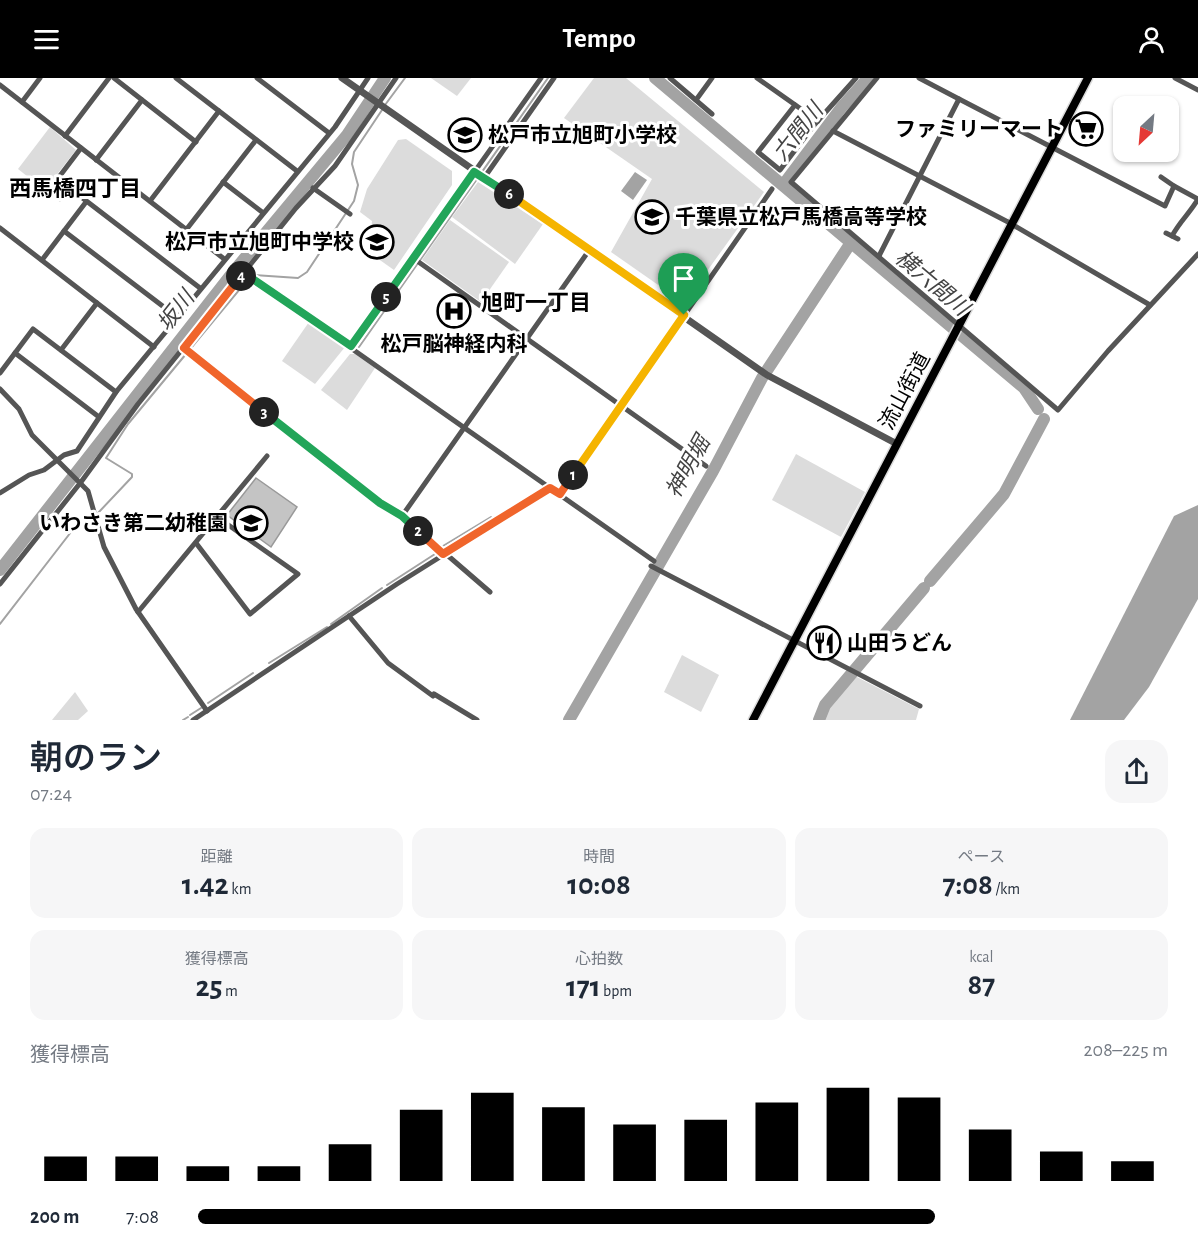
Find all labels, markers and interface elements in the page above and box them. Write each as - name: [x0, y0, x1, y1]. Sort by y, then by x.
- icon: menu: [30, 23, 63, 56]
- icon: person: [1135, 23, 1168, 56]
- text: Tempo: [562, 25, 636, 52]
- north arrow: [1113, 96, 1179, 162]
- map controls: [1113, 96, 1179, 162]
- water label: 六間川: [768, 97, 828, 165]
- supermarket icon: ファミリーマート: [1068, 111, 1104, 147]
- school or university icon: 松戸市立旭町小学校: [447, 117, 483, 153]
- place label: ファミリーマート: [895, 119, 1063, 140]
- place label: 松戸市立旭町小学校: [488, 124, 677, 146]
- district label: 西馬橋四丁目: [9, 177, 141, 200]
- pin: 6: [494, 179, 524, 209]
- text: 6: [505, 186, 513, 202]
- school or university icon: 千葉県立松戸馬橋高等学校: [634, 199, 670, 235]
- place label: 千葉県立松戸馬橋高等学校: [675, 206, 927, 228]
- school or university icon: 松戸市立旭町中学校: [359, 224, 395, 260]
- place label: 松戸市立旭町中学校: [165, 231, 354, 253]
- water label: 横六間川: [891, 246, 975, 321]
- pin: [658, 253, 709, 315]
- pin: 4: [226, 261, 256, 291]
- icon: arrive: [667, 262, 700, 295]
- text: 4: [237, 268, 245, 284]
- pin: 5: [371, 282, 401, 312]
- water label: 坂川: [153, 285, 199, 335]
- text: 5: [383, 289, 389, 305]
- district label: 旭町一丁目: [481, 291, 591, 314]
- hospital icon: 松戸脳神経内科: [436, 293, 472, 329]
- place label: 松戸脳神経内科: [381, 332, 528, 355]
- street label: 流山街道: [875, 349, 934, 433]
- pin: 3: [249, 397, 279, 427]
- text: 3: [261, 404, 267, 420]
- water label: 神明堀: [662, 430, 715, 501]
- pin: 1: [558, 460, 588, 490]
- text: 1: [570, 467, 576, 483]
- school or university icon: いわさき第二幼稚園: [233, 505, 269, 541]
- place label: いわさき第二幼稚園: [39, 512, 228, 534]
- pin: 2: [403, 516, 433, 546]
- text: 2: [414, 523, 422, 539]
- restaurant icon: 山田うどん: [806, 625, 842, 661]
- place label: 山田うどん: [847, 632, 952, 654]
- button: share: [1105, 740, 1168, 803]
- text: 朝のラン: [30, 743, 162, 776]
- text: 07:24: [30, 784, 72, 804]
- text: 距離: [201, 849, 233, 865]
- text: 時間: [583, 849, 615, 865]
- text: ペース: [958, 849, 1005, 865]
- text: 1.42: [182, 870, 229, 900]
- text: 10:08: [567, 870, 631, 900]
- text: 7:08: [943, 870, 993, 900]
- text: km: [229, 881, 251, 897]
- text: /km: [993, 881, 1020, 897]
- text: kcal: [969, 949, 994, 965]
- text: 獲得標高: [185, 951, 249, 967]
- text: 心拍数: [575, 951, 623, 967]
- text: 87: [967, 970, 995, 1000]
- text: 25: [195, 972, 222, 1002]
- text: 171: [566, 972, 600, 1002]
- text: m: [222, 983, 238, 999]
- text: bpm: [600, 983, 632, 999]
- text: 208–225 m: [1083, 1040, 1168, 1060]
- text: 獲得標高: [30, 1045, 110, 1065]
- text: 200 m: [30, 1207, 79, 1227]
- text: 7:08: [126, 1207, 159, 1227]

